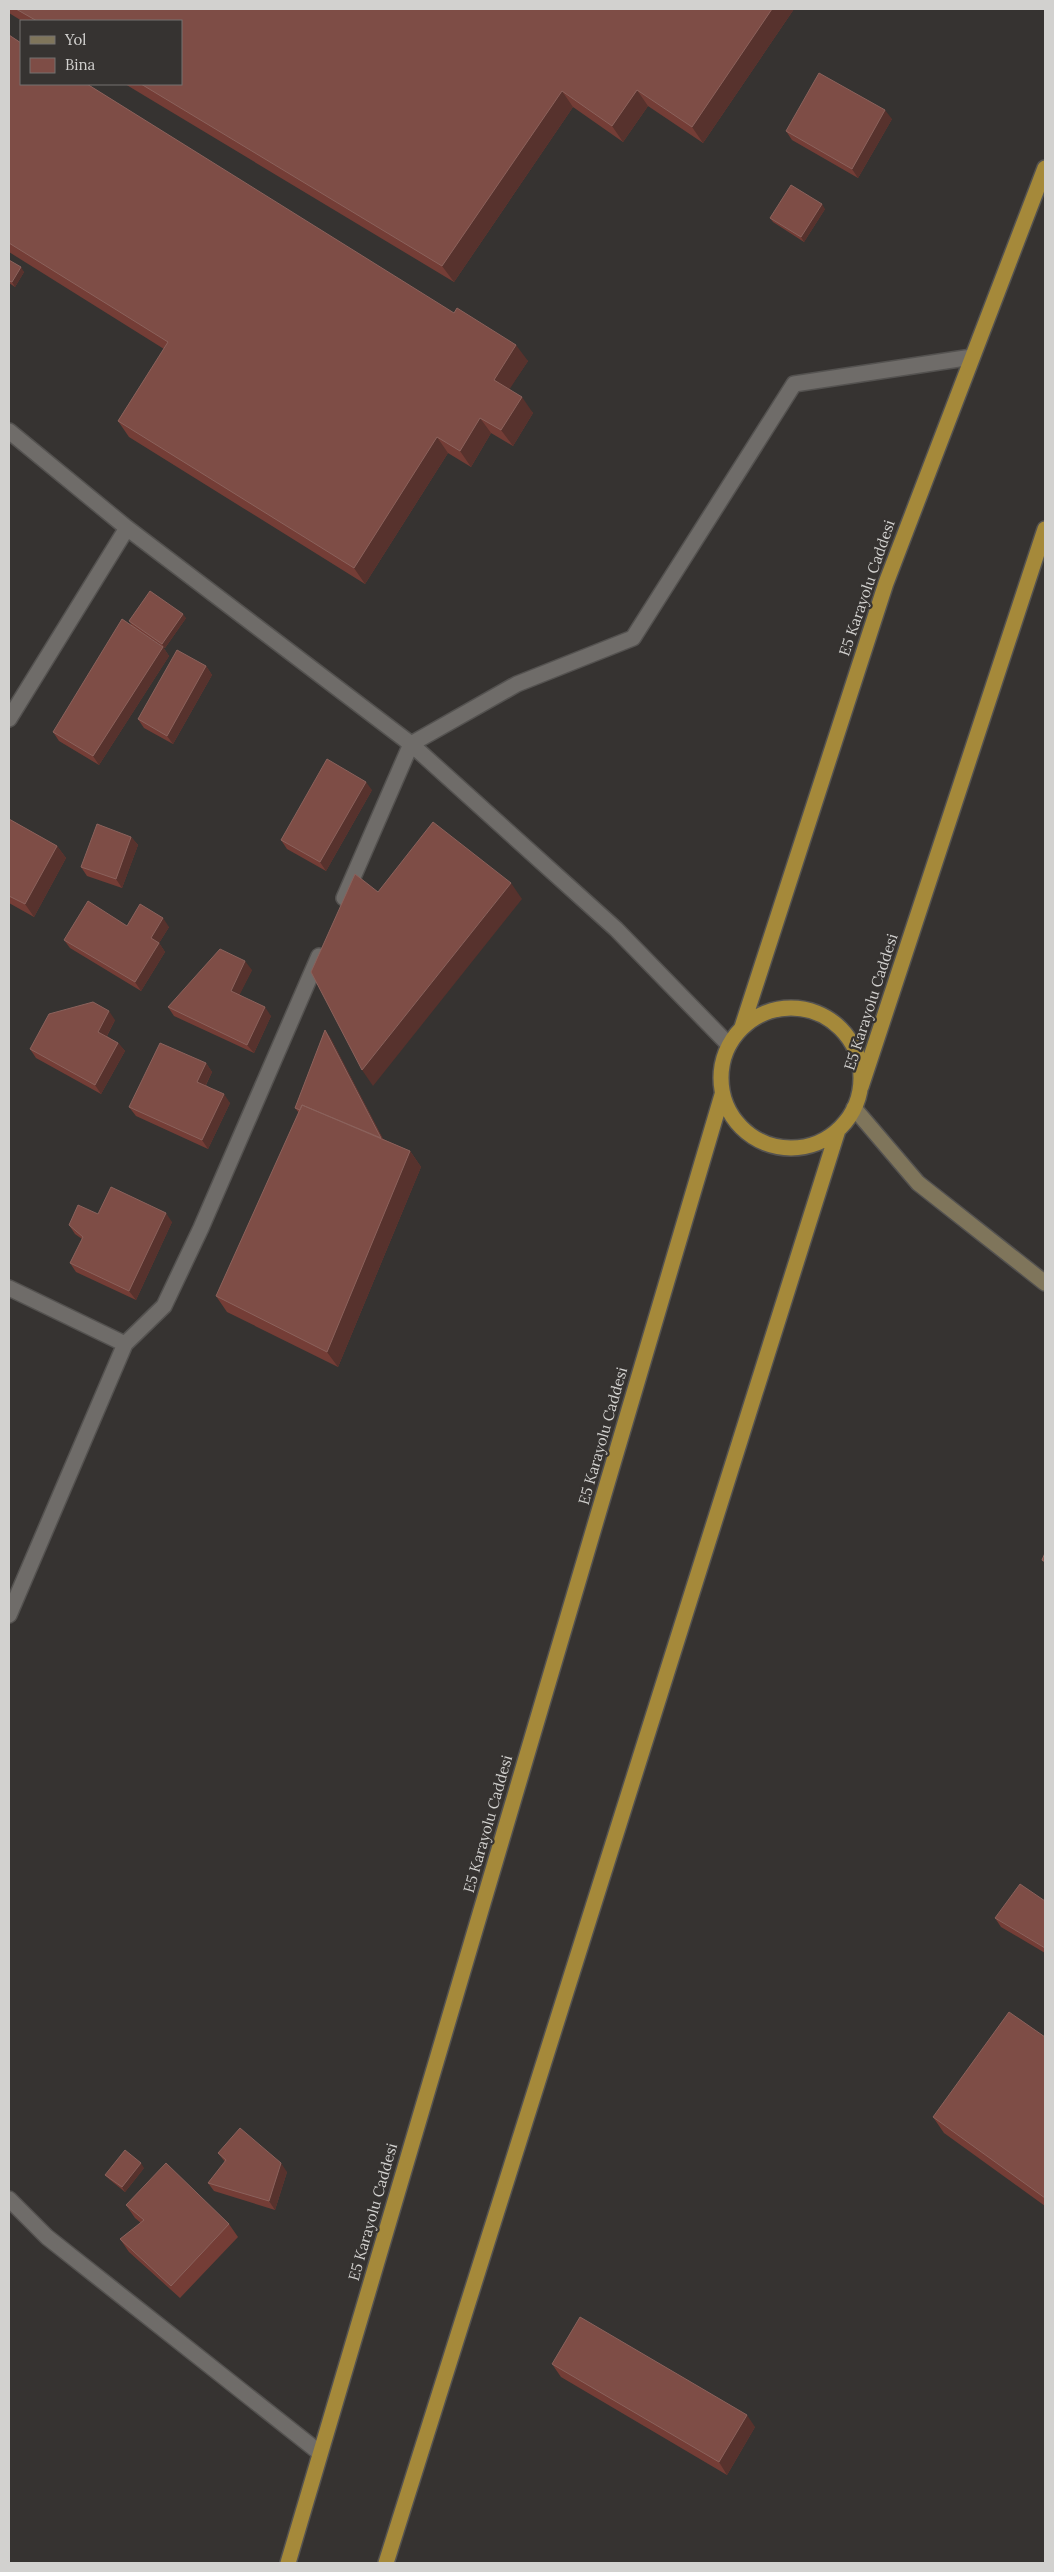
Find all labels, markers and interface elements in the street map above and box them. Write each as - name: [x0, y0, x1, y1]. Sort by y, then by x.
- legend: [20, 20, 182, 85]
- text: Yol: [64, 30, 86, 49]
- text: Bina: [65, 55, 96, 74]
- street label: E5 Karayolu Caddesi: [834, 517, 899, 658]
- street label: E5 Karayolu Caddesi: [839, 931, 902, 1072]
- street label: E5 Karayolu Caddesi: [574, 1365, 631, 1507]
- street label: E5 Karayolu Caddesi: [459, 1753, 516, 1895]
- street label: E5 Karayolu Caddesi: [344, 2141, 401, 2283]

